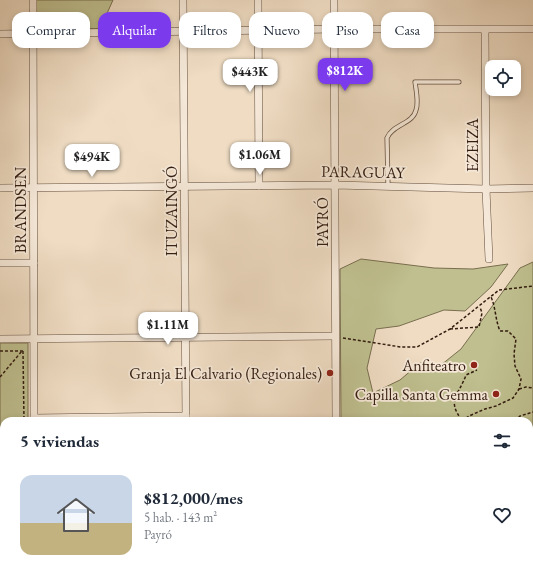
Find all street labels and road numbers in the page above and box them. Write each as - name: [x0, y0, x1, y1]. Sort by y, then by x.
- street label: EZEIZA: [462, 117, 483, 172]
- street label: PARAGUAY: [321, 161, 406, 183]
- street label: BRANDSEN: [10, 166, 31, 253]
- street label: ITUZAINGÓ: [161, 166, 182, 256]
- street label: PAYRÓ: [312, 197, 333, 247]

